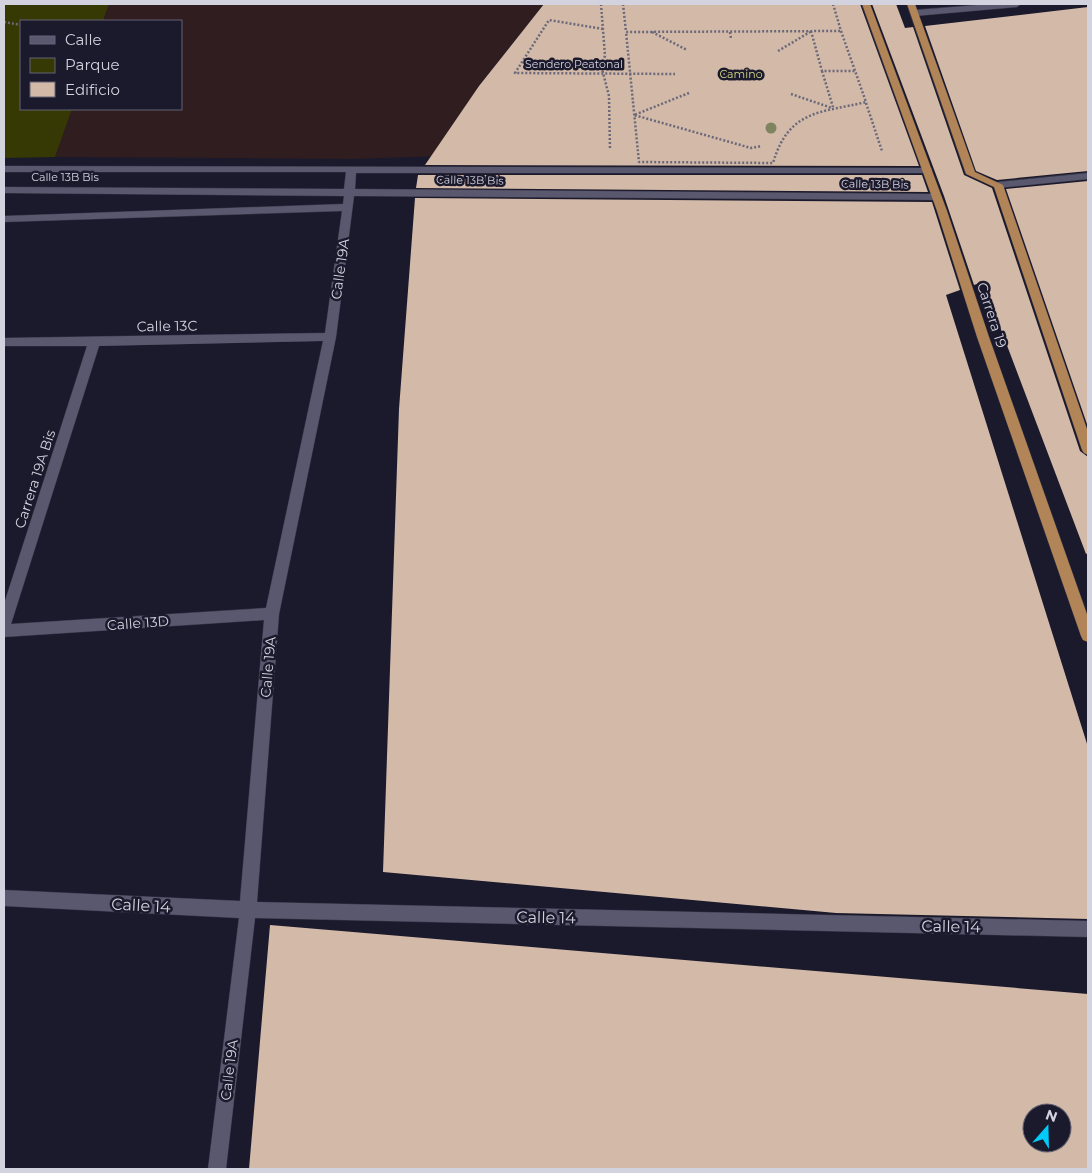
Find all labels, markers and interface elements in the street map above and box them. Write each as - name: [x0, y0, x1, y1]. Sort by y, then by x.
- legend: [20, 20, 182, 110]
- text: Calle: [65, 30, 102, 49]
- text: Parque: [65, 55, 120, 74]
- street label: Sendero Peatonal: [525, 57, 623, 71]
- park label: Camino: [719, 67, 763, 81]
- text: Edificio: [65, 80, 120, 99]
- street label: Calle 13B Bis: [31, 170, 99, 184]
- street label: Calle 13B Bis: [436, 172, 505, 188]
- street label: Calle 13B Bis: [841, 176, 910, 192]
- street label: Calle 19A: [327, 236, 353, 301]
- street label: Carrera 19: [973, 280, 1011, 350]
- street label: Calle 13C: [137, 316, 198, 336]
- street label: Carrera 19A Bis: [11, 427, 59, 531]
- street label: Calle 13D: [106, 612, 170, 634]
- street label: Calle 19A: [256, 635, 280, 698]
- street label: Calle 14: [111, 894, 172, 917]
- street label: Calle 14: [516, 907, 576, 928]
- street label: Calle 14: [921, 916, 981, 937]
- street label: Calle 19A: [216, 1038, 242, 1101]
- north arrow: [1022, 1103, 1072, 1153]
- text: N: [1043, 1105, 1060, 1126]

